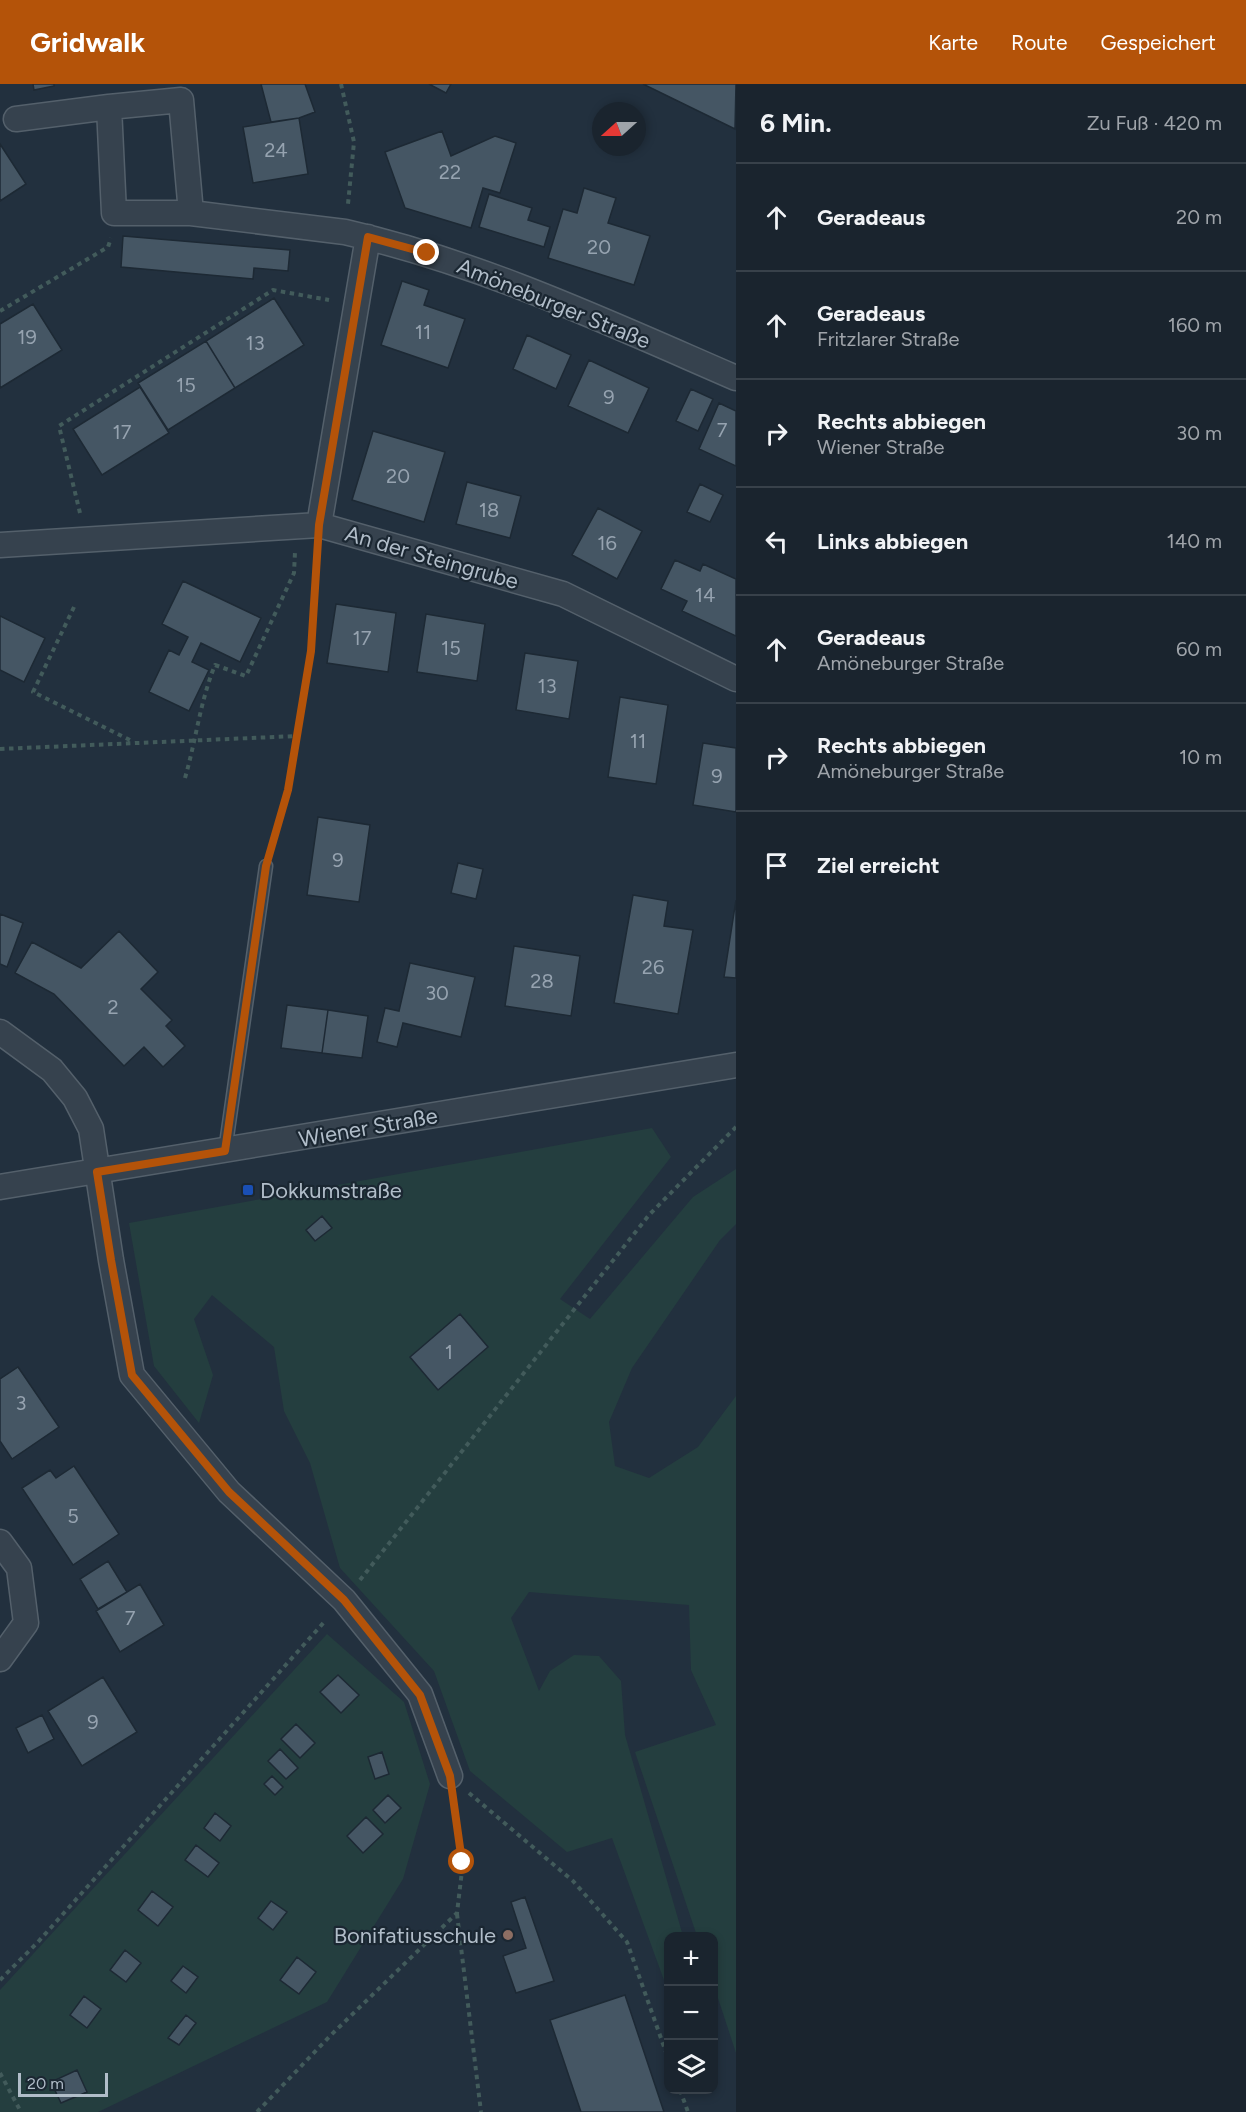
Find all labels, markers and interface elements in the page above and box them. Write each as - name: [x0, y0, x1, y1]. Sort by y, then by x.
- text: Gridwalk: [30, 25, 145, 59]
- text: Karte: [928, 30, 978, 55]
- text: Route: [1011, 30, 1067, 55]
- text: Gespeichert: [1100, 30, 1216, 55]
- north arrow: [592, 102, 646, 156]
- text: 6 Min.: [760, 107, 832, 139]
- text: Zu Fuß · 420 m: [1087, 111, 1222, 135]
- house number: 24: [264, 138, 288, 162]
- house number: 22: [439, 160, 461, 184]
- icon: ahead: [760, 201, 793, 234]
- text: Geradeaus: [817, 204, 925, 231]
- text: 20 m: [1176, 205, 1222, 229]
- house number: 20: [587, 235, 611, 259]
- route end: [413, 239, 439, 265]
- street label: Amöneburger Straße: [453, 252, 654, 355]
- text: Geradeaus: [817, 300, 925, 327]
- icon: ahead: [760, 309, 793, 342]
- text: 160 m: [1168, 313, 1222, 337]
- house number: 11: [415, 320, 431, 344]
- house number: 19: [17, 325, 37, 349]
- text: Fritzlarer Straße: [817, 327, 959, 351]
- house number: 13: [245, 331, 265, 355]
- house number: 15: [176, 373, 196, 397]
- house number: 9: [603, 385, 615, 409]
- text: Rechts abbiegen: [817, 408, 986, 435]
- icon: right: [760, 417, 793, 450]
- house number: 7: [717, 418, 728, 442]
- house number: 17: [113, 420, 132, 444]
- text: 30 m: [1176, 421, 1222, 445]
- text: Wiener Straße: [817, 435, 945, 459]
- house number: 20: [386, 464, 410, 488]
- house number: 18: [479, 498, 499, 522]
- street label: An der Steingrube: [342, 520, 522, 595]
- icon: left: [760, 525, 793, 558]
- text: Links abbiegen: [817, 528, 968, 555]
- text: 140 m: [1167, 529, 1222, 553]
- house number: 16: [597, 531, 617, 555]
- house number: 14: [695, 583, 715, 607]
- text: Geradeaus: [817, 624, 925, 651]
- house number: 17: [353, 626, 372, 650]
- icon: ahead: [760, 633, 793, 666]
- house number: 15: [441, 636, 461, 660]
- text: 60 m: [1176, 637, 1222, 661]
- text: Amöneburger Straße: [817, 651, 1004, 675]
- house number: 13: [537, 674, 557, 698]
- house number: 11: [630, 729, 646, 753]
- text: Rechts abbiegen: [817, 732, 986, 759]
- icon: right: [760, 741, 793, 774]
- text: 10 m: [1179, 745, 1222, 769]
- text: Amöneburger Straße: [817, 759, 1004, 783]
- house number: 9: [711, 764, 723, 788]
- house number: 9: [332, 848, 344, 872]
- icon: arrive: [760, 849, 793, 882]
- text: Ziel erreicht: [817, 852, 940, 879]
- house number: 26: [642, 955, 664, 979]
- house number: 28: [530, 969, 554, 993]
- house number: 30: [425, 981, 449, 1005]
- house number: 2: [107, 995, 119, 1019]
- street label: Wiener Straße: [297, 1102, 440, 1153]
- place label: Dokkumstraße: [260, 1177, 402, 1204]
- marker: Dokkumstraße: [241, 1183, 255, 1197]
- house number: 1: [445, 1340, 453, 1364]
- house number: 3: [16, 1391, 26, 1415]
- house number: 5: [67, 1504, 79, 1528]
- house number: 7: [125, 1606, 136, 1630]
- house number: 9: [87, 1710, 99, 1734]
- route start: [448, 1848, 474, 1874]
- place label: Bonifatiusschule: [334, 1922, 496, 1949]
- marker: Bonifatiusschule: [501, 1928, 515, 1942]
- map controls: [664, 1932, 718, 2094]
- button: +: [664, 1932, 718, 1986]
- button: −: [664, 1986, 718, 2040]
- button: layers: [664, 2040, 718, 2094]
- scale bar: [18, 2070, 108, 2098]
- text: 20 m: [27, 2074, 64, 2093]

